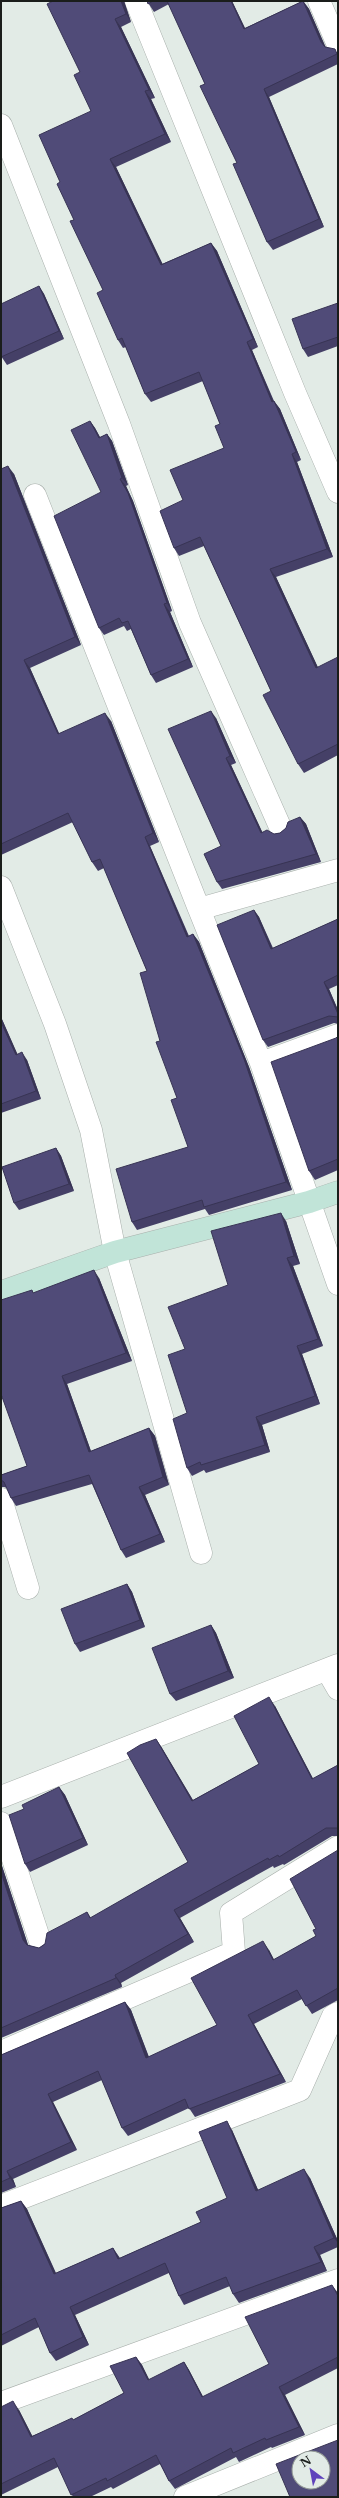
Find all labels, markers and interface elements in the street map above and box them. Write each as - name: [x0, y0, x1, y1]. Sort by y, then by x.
- north arrow: [291, 2450, 331, 2490]
- text: N: [298, 2452, 314, 2470]

